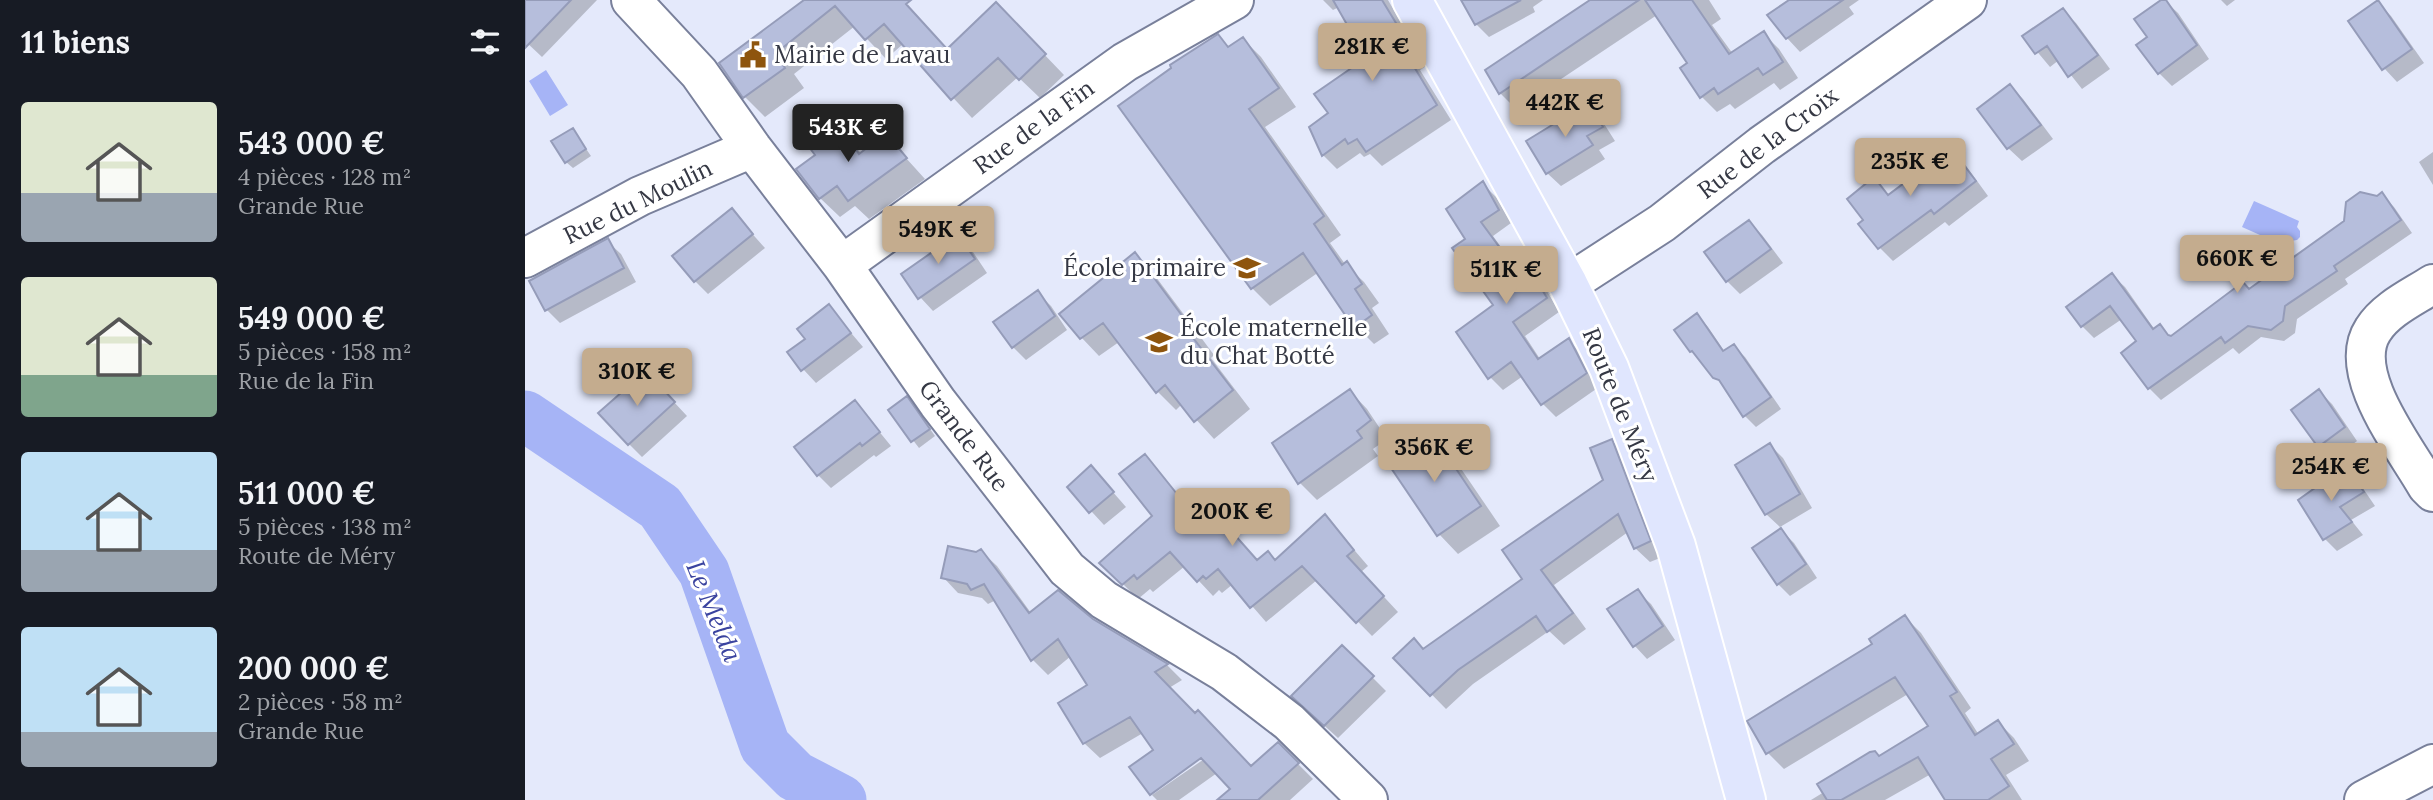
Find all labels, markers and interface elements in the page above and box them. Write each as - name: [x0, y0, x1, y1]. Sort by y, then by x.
- text: 11 biens: [21, 23, 130, 61]
- icon: filters: [466, 23, 504, 61]
- pin: 281K €: [1315, 24, 1429, 83]
- text: 281K €: [1334, 31, 1410, 60]
- place label: Mairie de Lavau: [774, 39, 950, 70]
- public building icon: Mairie de Lavau: [738, 40, 768, 70]
- street label: Rue de la Fin: [967, 72, 1100, 181]
- street label: Rue de la Croix: [1691, 79, 1844, 206]
- pin: 442K €: [1508, 80, 1622, 139]
- text: 442K €: [1526, 87, 1604, 116]
- pin: 543K €: [791, 104, 905, 164]
- text: 543K €: [808, 112, 888, 141]
- text: 543 000 €: [238, 124, 385, 162]
- icon: home: [77, 130, 161, 214]
- pin: 235K €: [1853, 138, 1967, 198]
- text: 235K €: [1871, 146, 1949, 175]
- street label: Rue du Moulin: [558, 152, 717, 251]
- text: 4 pièces · 128 m²: [238, 162, 411, 191]
- text: Grande Rue: [238, 191, 364, 220]
- pin: 549K €: [881, 206, 995, 266]
- text: 549K €: [898, 214, 978, 243]
- pin: 660K €: [2180, 236, 2294, 295]
- text: 660K €: [2196, 243, 2278, 272]
- pin: 511K €: [1449, 246, 1563, 306]
- place label: École primaire: [1063, 252, 1226, 283]
- school or university icon: École primaire: [1232, 253, 1262, 283]
- text: 511K €: [1470, 254, 1542, 283]
- text: 549 000 €: [238, 299, 386, 337]
- icon: home: [77, 305, 161, 389]
- place label: École maternelle du Chat Botté: [1180, 312, 1367, 371]
- street label: Route de Méry: [1575, 323, 1666, 487]
- school or university icon: École maternelle du Chat Botté: [1144, 327, 1174, 357]
- text: 5 pièces · 158 m²: [238, 337, 412, 366]
- pin: 310K €: [580, 348, 694, 408]
- text: 310K €: [598, 356, 676, 385]
- text: Rue de la Fin: [238, 366, 374, 395]
- street label: Grande Rue: [912, 374, 1016, 498]
- pin: 356K €: [1377, 424, 1491, 484]
- text: 356K €: [1394, 432, 1474, 461]
- pin: 254K €: [2274, 444, 2388, 503]
- text: 254K €: [2292, 451, 2370, 480]
- text: 511 000 €: [238, 474, 376, 512]
- icon: home: [77, 480, 161, 564]
- pin: 200K €: [1175, 489, 1289, 548]
- text: 200K €: [1191, 496, 1273, 525]
- text: 5 pièces · 138 m²: [238, 512, 412, 541]
- text: Route de Méry: [238, 541, 395, 570]
- water label: Le Melda: [679, 555, 750, 667]
- text: 200 000 €: [238, 649, 389, 687]
- icon: home: [77, 655, 161, 739]
- text: 2 pièces · 58 m²: [238, 687, 403, 716]
- text: Grande Rue: [238, 716, 364, 745]

